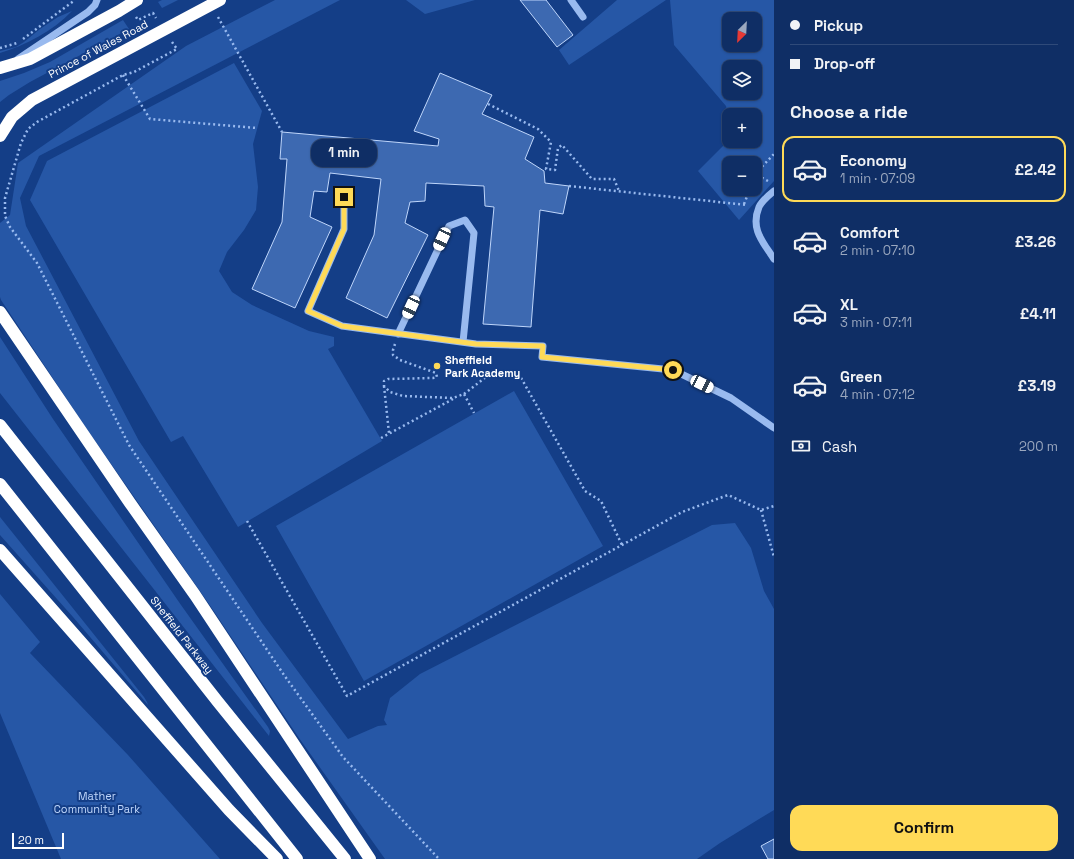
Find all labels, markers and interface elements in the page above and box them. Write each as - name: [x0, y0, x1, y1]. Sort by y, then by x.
- north arrow: [722, 12, 762, 52]
- map controls: [722, 12, 762, 196]
- text: Pickup: [814, 16, 863, 35]
- street label: Prince of Wales Road: [46, 17, 150, 81]
- text: Drop-off: [814, 54, 875, 73]
- button: layers: [722, 60, 762, 100]
- text: Choose a ride: [790, 100, 908, 123]
- button: +: [722, 108, 762, 148]
- callout: 1 min: [311, 139, 377, 167]
- text: 1 min: [328, 144, 360, 161]
- icon: car: [792, 151, 828, 187]
- text: Economy: [840, 151, 907, 170]
- button: −: [722, 156, 762, 196]
- text: £2.42: [1015, 160, 1056, 179]
- text: 1 min · 07:09: [840, 170, 915, 187]
- route end: [335, 188, 353, 206]
- icon: car: [792, 223, 828, 259]
- text: Comfort: [840, 223, 900, 242]
- car: [431, 226, 453, 252]
- text: £3.26: [1015, 232, 1056, 251]
- text: 2 min · 07:10: [840, 242, 915, 259]
- car: [400, 294, 422, 320]
- icon: car: [792, 295, 828, 331]
- text: XL: [840, 295, 858, 314]
- text: £4.11: [1020, 304, 1056, 323]
- text: 3 min · 07:11: [840, 314, 912, 331]
- place label: Sheffield Park Academy: [445, 353, 520, 380]
- marker: Sheffield Park Academy: [432, 361, 442, 371]
- route start: [664, 361, 682, 379]
- icon: car: [792, 367, 828, 403]
- text: Green: [840, 367, 882, 386]
- car: [689, 373, 715, 395]
- text: £3.19: [1018, 376, 1056, 395]
- text: 4 min · 07:12: [840, 386, 915, 403]
- icon: cash: [790, 435, 812, 457]
- text: Cash: [822, 437, 857, 456]
- text: 200 m: [1019, 438, 1058, 455]
- street label: Sheffield Parkway: [147, 594, 217, 676]
- park label: Mather Community Park: [54, 789, 140, 816]
- button: Confirm: [790, 805, 1058, 851]
- scale bar: [12, 831, 64, 850]
- text: 20 m: [18, 833, 44, 847]

